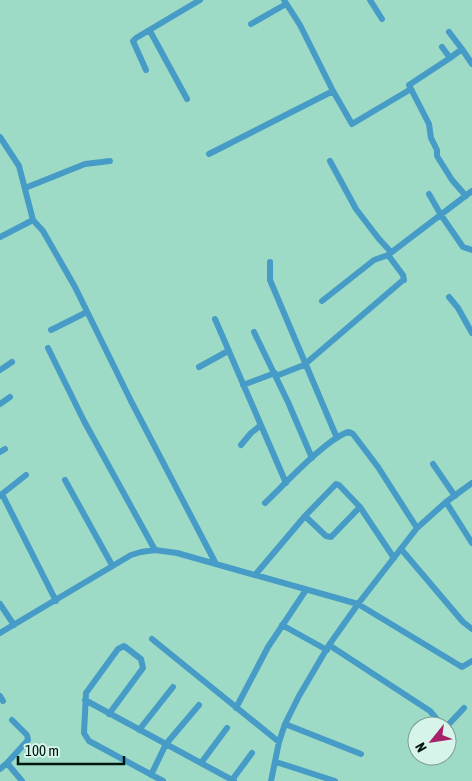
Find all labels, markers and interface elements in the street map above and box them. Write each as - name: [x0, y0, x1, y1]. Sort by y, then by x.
- north arrow: [407, 716, 457, 766]
- scale bar: [18, 734, 124, 766]
- text: N: [412, 740, 430, 755]
- text: 100 m: [25, 742, 59, 759]

